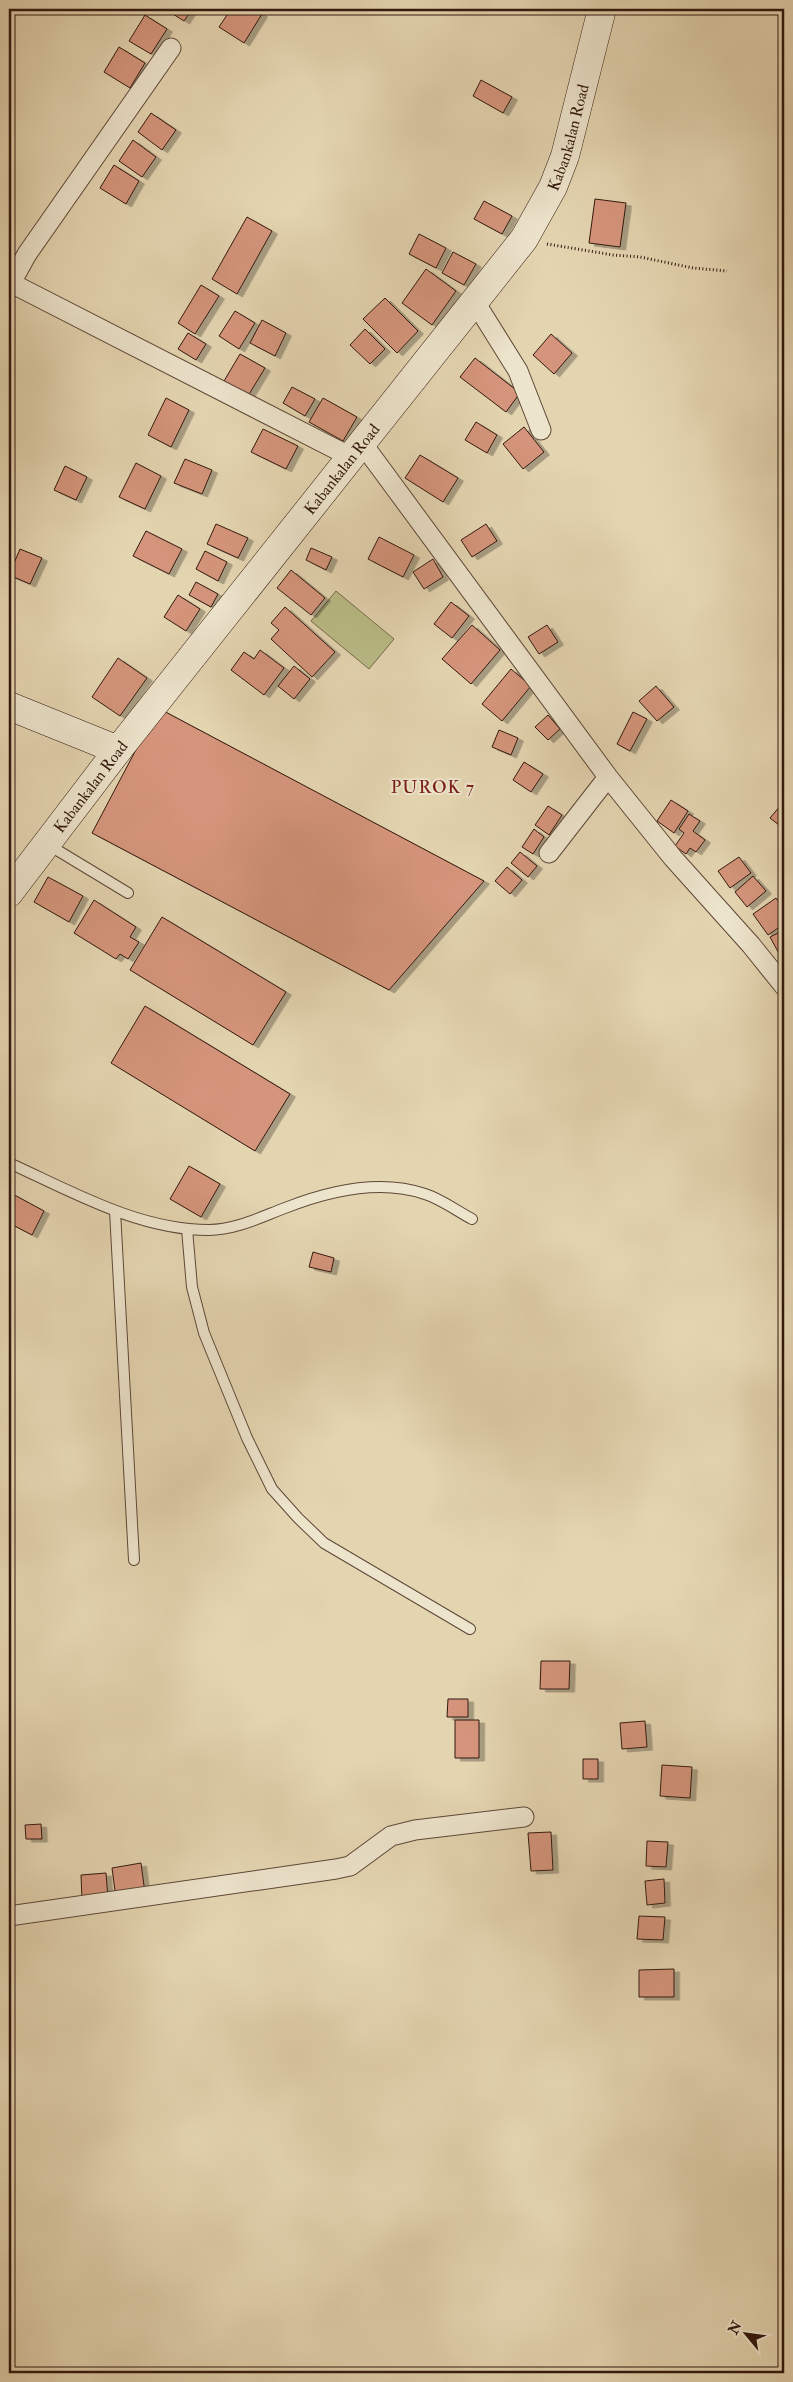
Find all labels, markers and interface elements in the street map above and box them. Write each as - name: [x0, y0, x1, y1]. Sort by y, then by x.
- street label: Kabankalan Road: [543, 82, 594, 194]
- street label: Kabankalan Road: [300, 420, 384, 519]
- street label: Kabankalan Road: [50, 737, 133, 837]
- district label: PUROK 7: [391, 776, 475, 799]
- north arrow: [720, 2310, 770, 2360]
- text: N: [724, 2318, 746, 2338]

